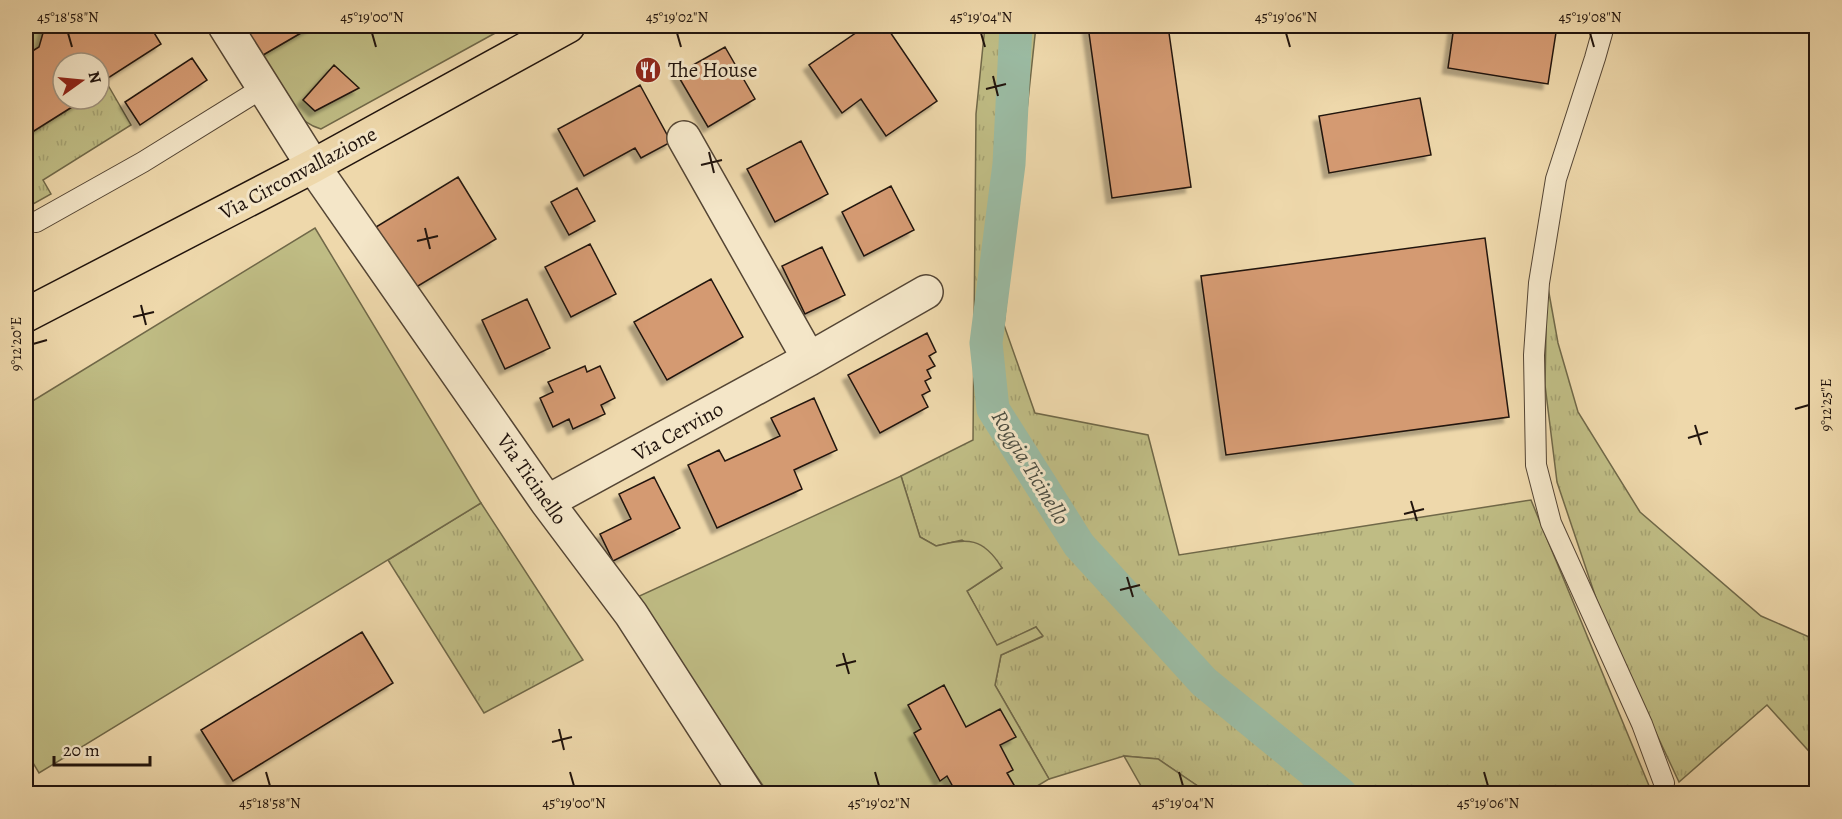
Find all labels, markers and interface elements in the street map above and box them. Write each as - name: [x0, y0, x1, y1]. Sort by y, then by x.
- text: 45°18'58"N: [37, 7, 99, 27]
- text: 45°19'00"N: [340, 7, 404, 27]
- text: 45°19'02"N: [646, 7, 709, 27]
- text: 45°19'04"N: [950, 7, 1012, 27]
- text: 45°19'06"N: [1255, 7, 1317, 27]
- text: 45°19'08"N: [1559, 7, 1622, 27]
- north arrow: [51, 51, 111, 111]
- restaurant icon: The House: [633, 55, 663, 85]
- place label: The House: [668, 56, 757, 84]
- text: N: [82, 69, 107, 86]
- street label: Via Circonvallazione: [214, 120, 382, 227]
- text: 9°12'20"E: [6, 317, 26, 371]
- text: 9°12'25"E: [1816, 378, 1836, 432]
- street label: Via Cervino: [627, 395, 728, 468]
- water label: Roggia Ticinello: [984, 404, 1076, 531]
- street label: Via Ticinello: [490, 427, 574, 530]
- scale bar: [54, 729, 150, 767]
- text: 20 m: [63, 738, 100, 762]
- text: 45°18'58"N: [239, 793, 301, 813]
- text: 45°19'00"N: [542, 793, 606, 813]
- text: 45°19'02"N: [848, 793, 911, 813]
- text: 45°19'04"N: [1152, 793, 1214, 813]
- text: 45°19'06"N: [1457, 793, 1519, 813]

